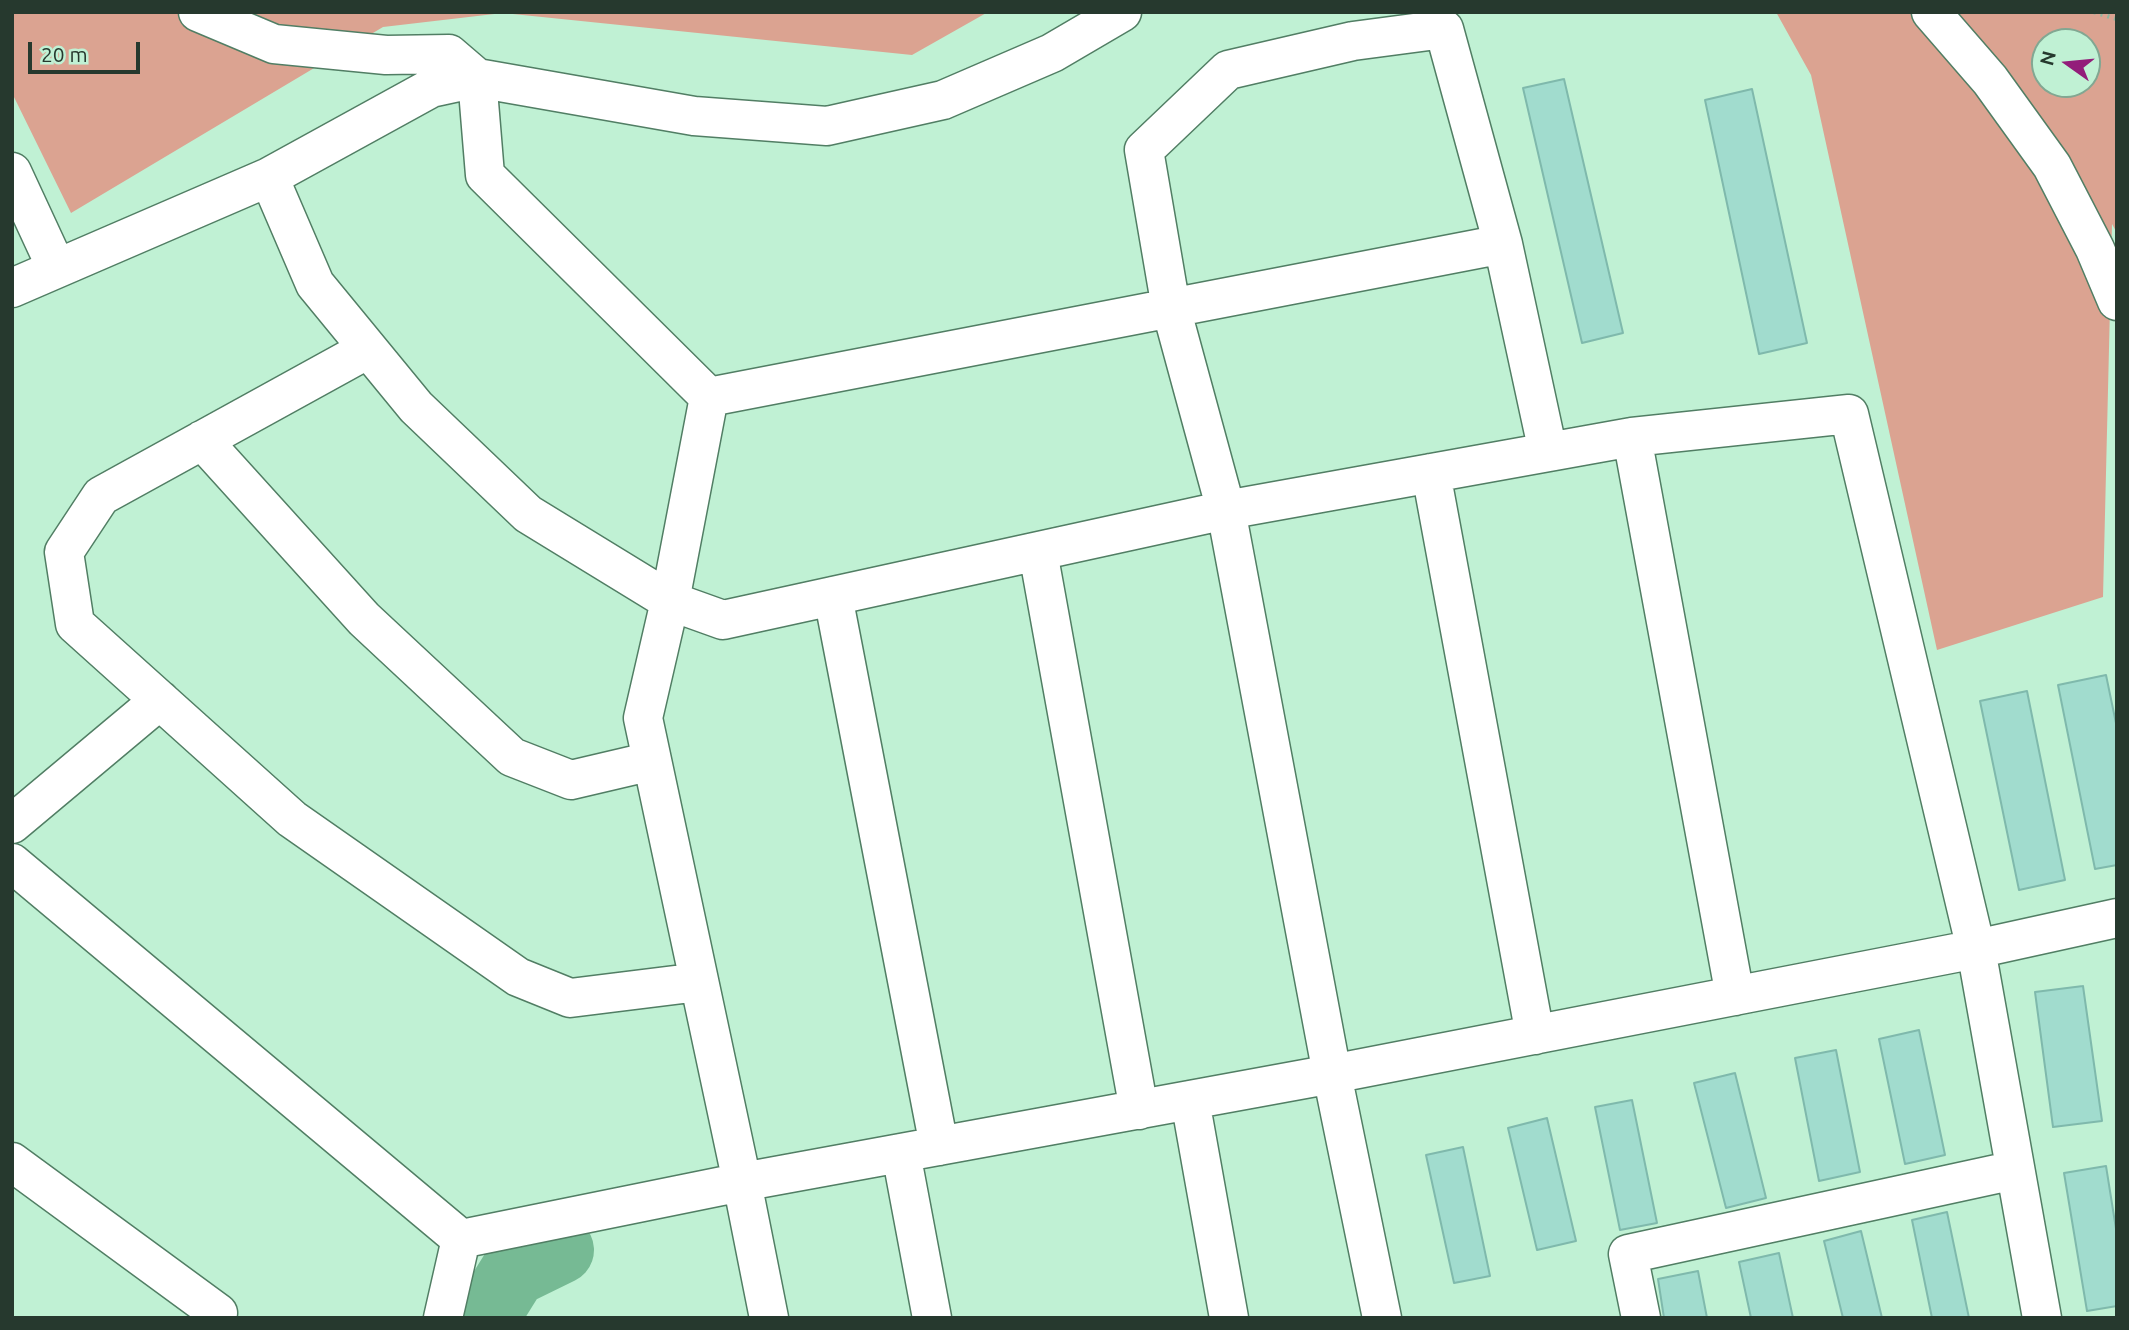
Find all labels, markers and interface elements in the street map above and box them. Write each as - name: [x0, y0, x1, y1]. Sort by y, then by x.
- scale bar: [32, 28, 144, 72]
- north arrow: [2031, 28, 2101, 98]
- text: 20 m: [41, 42, 88, 66]
- text: N: [2035, 48, 2060, 68]

